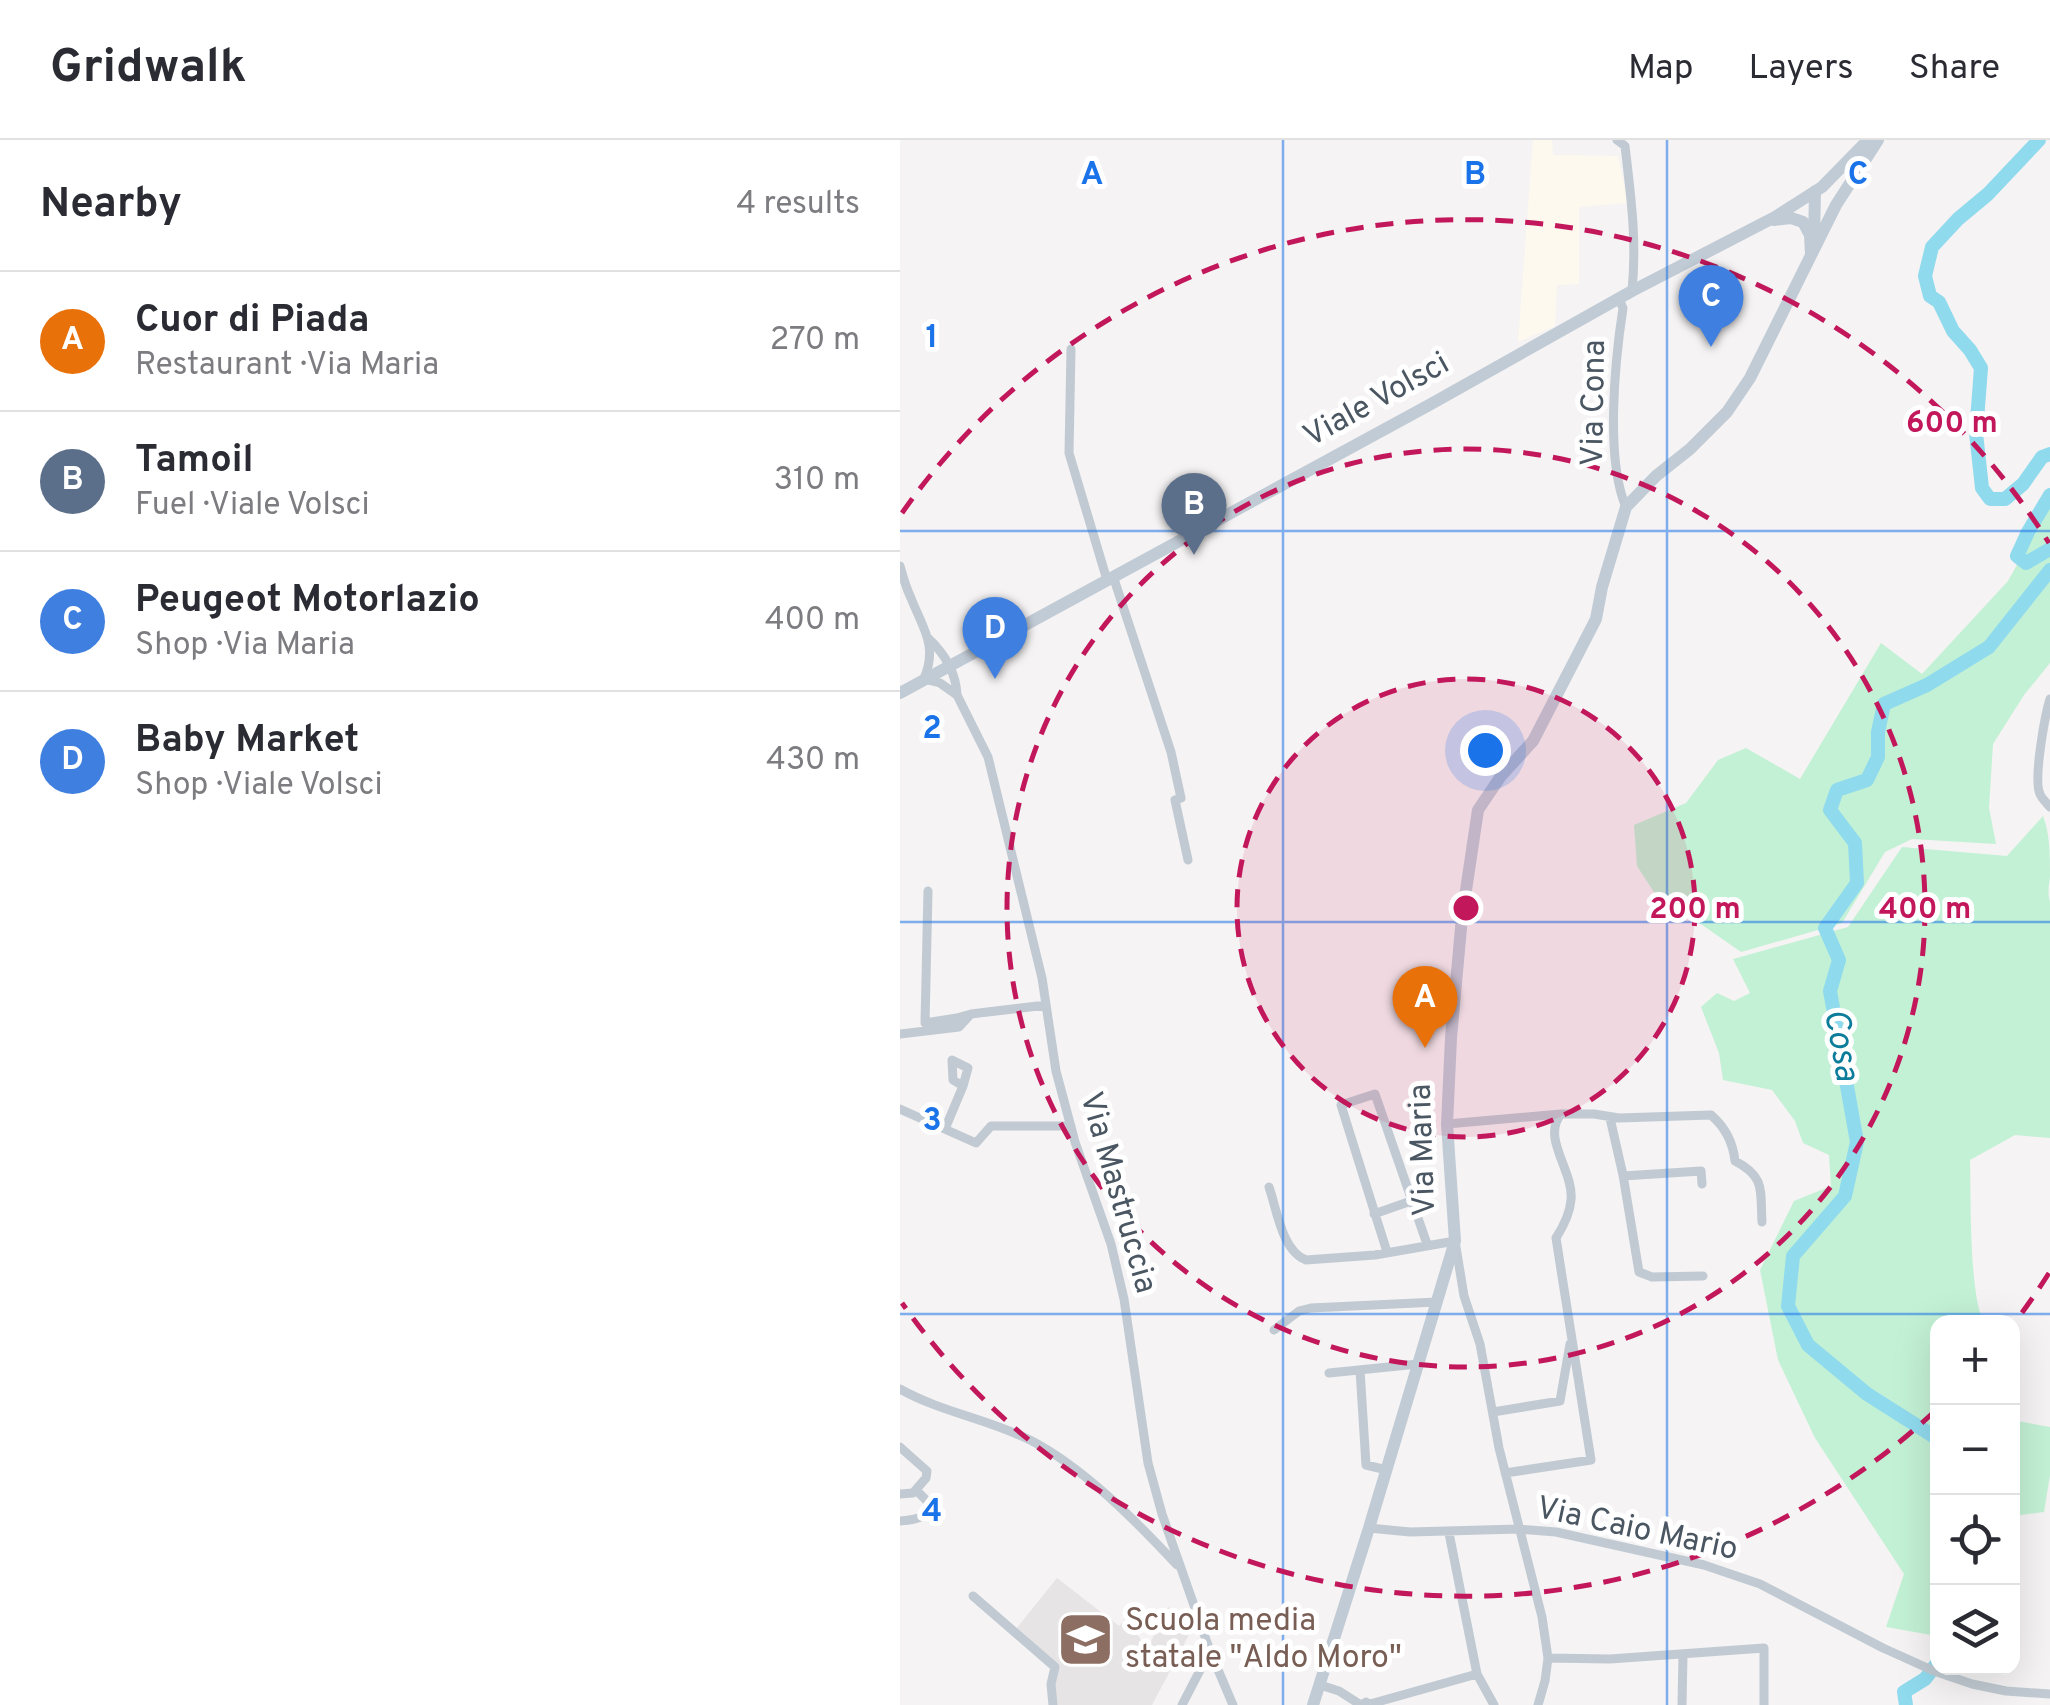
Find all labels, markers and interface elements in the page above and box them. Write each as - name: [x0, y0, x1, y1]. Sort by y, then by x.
- text: Gridwalk: [50, 39, 247, 99]
- text: Map: [1628, 47, 1694, 91]
- text: Layers: [1749, 47, 1854, 91]
- text: Share: [1909, 47, 2000, 91]
- text: A: [1081, 156, 1103, 196]
- text: B: [1464, 156, 1486, 196]
- text: C: [1848, 156, 1868, 196]
- text: Nearby: [40, 179, 182, 232]
- text: 4 results: [736, 185, 860, 225]
- pin: C: [1678, 264, 1744, 347]
- text: Cuor di Piada: [135, 297, 370, 346]
- text: 1: [926, 319, 938, 359]
- text: A: [61, 321, 84, 361]
- text: 270 m: [770, 321, 860, 361]
- street label: Via Cona: [1574, 339, 1616, 467]
- street label: Viale Volsci: [1297, 345, 1457, 457]
- text: Restaurant · Via Maria: [135, 346, 439, 386]
- text: 600 m: [1906, 406, 1998, 443]
- text: Tamoil: [135, 437, 254, 486]
- text: B: [61, 461, 84, 501]
- text: 310 m: [774, 461, 860, 501]
- pin: B: [1162, 472, 1226, 555]
- text: Fuel · Viale Volsci: [135, 486, 370, 526]
- text: Peugeot Motorlazio: [135, 577, 480, 626]
- pin: D: [962, 596, 1028, 679]
- text: C: [62, 601, 83, 641]
- text: 400 m: [765, 601, 860, 641]
- text: Shop · Via Maria: [135, 626, 355, 666]
- text: 2: [922, 710, 942, 750]
- text: Baby Market: [135, 717, 359, 766]
- your location: [1460, 725, 1511, 776]
- text: D: [61, 741, 84, 781]
- text: 430 m: [766, 741, 860, 781]
- text: Shop · Viale Volsci: [135, 766, 383, 806]
- centre of rings: [1448, 890, 1484, 926]
- text: 200 m: [1649, 892, 1741, 929]
- text: 400 m: [1879, 892, 1971, 929]
- pin: A: [1392, 966, 1458, 1048]
- water label: Cosa: [1812, 1005, 1868, 1085]
- street label: Via Maria: [1402, 1083, 1446, 1217]
- street label: Via Mastruccia: [1069, 1088, 1165, 1298]
- text: 3: [922, 1102, 942, 1142]
- map controls: [1930, 1315, 2020, 1675]
- button: +: [1930, 1315, 2020, 1405]
- button: −: [1930, 1405, 2020, 1495]
- street label: Via Caio Mario: [1533, 1489, 1741, 1571]
- text: 4: [922, 1493, 942, 1533]
- button: locate: [1930, 1495, 2020, 1585]
- button: layers: [1930, 1585, 2020, 1675]
- place label: Scuola media statale "Aldo Moro": [1125, 1602, 1402, 1679]
- school or university icon: Scuola media statale "Aldo Moro": [1056, 1610, 1116, 1670]

